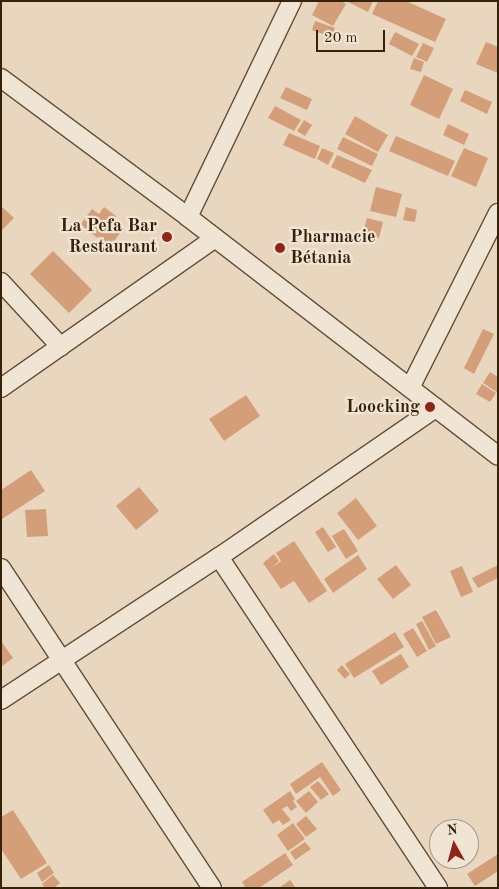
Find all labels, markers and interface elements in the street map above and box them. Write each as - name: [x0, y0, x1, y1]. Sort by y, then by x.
- scale bar: [319, 20, 388, 52]
- text: 20 m: [324, 31, 358, 46]
- place label: La Pefa Bar Restaurant: [60, 216, 157, 258]
- place label: Pharmacie Bétania: [290, 227, 375, 270]
- marker: La Pefa Bar Restaurant: [161, 231, 173, 243]
- marker: Pharmacie Bétania: [274, 242, 286, 254]
- place label: Loocking: [346, 396, 420, 418]
- marker: Loocking: [424, 401, 436, 413]
- north arrow: [429, 819, 479, 869]
- text: N: [446, 823, 458, 838]

